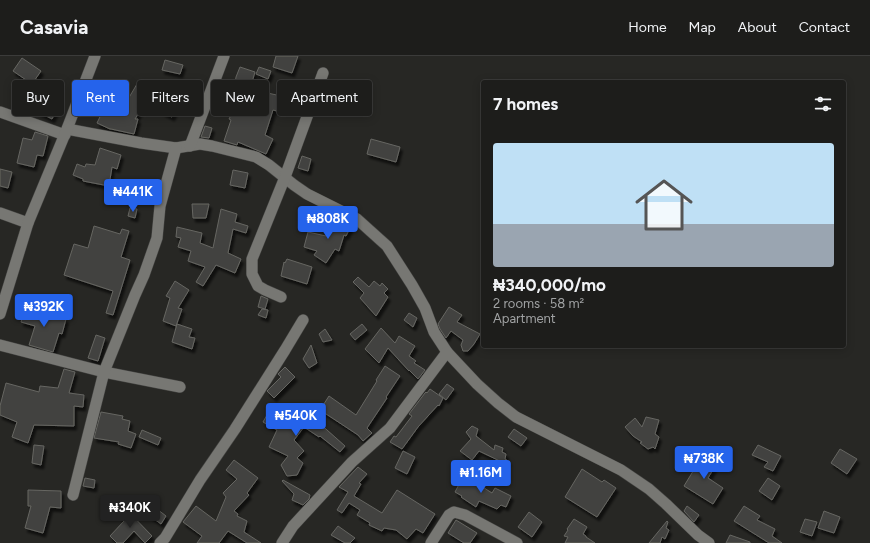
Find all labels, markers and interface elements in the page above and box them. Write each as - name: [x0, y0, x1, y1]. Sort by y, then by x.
- text: Casavia: [20, 16, 88, 39]
- text: Home: [628, 19, 667, 36]
- text: Map: [689, 19, 716, 36]
- text: About: [738, 19, 777, 36]
- text: Contact: [799, 19, 850, 36]
- chip: Buy: [12, 80, 64, 116]
- chip: Rent: [72, 80, 129, 116]
- chip: Filters: [137, 80, 203, 116]
- chip: New: [211, 80, 269, 116]
- chip: Apartment: [277, 80, 372, 116]
- icon: filters: [812, 93, 834, 115]
- text: 7 homes: [493, 94, 558, 114]
- icon: home: [628, 169, 700, 241]
- pin: ₦441K: [105, 179, 161, 213]
- text: ₦441K: [113, 184, 153, 199]
- pin: ₦808K: [300, 206, 356, 240]
- text: ₦808K: [307, 211, 349, 226]
- text: ₦340,000/mo: [493, 275, 606, 295]
- pin: ₦392K: [16, 294, 72, 328]
- text: 2 rooms · 58 m²: [493, 296, 584, 311]
- text: ₦392K: [24, 299, 64, 314]
- text: Apartment: [493, 311, 556, 326]
- pin: ₦540K: [268, 403, 324, 437]
- text: ₦540K: [275, 408, 317, 423]
- pin: ₦738K: [676, 446, 732, 480]
- text: ₦738K: [684, 451, 724, 466]
- pin: ₦1.16M: [448, 460, 514, 494]
- text: ₦1.16M: [460, 465, 502, 480]
- pin: ₦340K: [102, 495, 158, 529]
- text: ₦340K: [109, 500, 151, 515]

